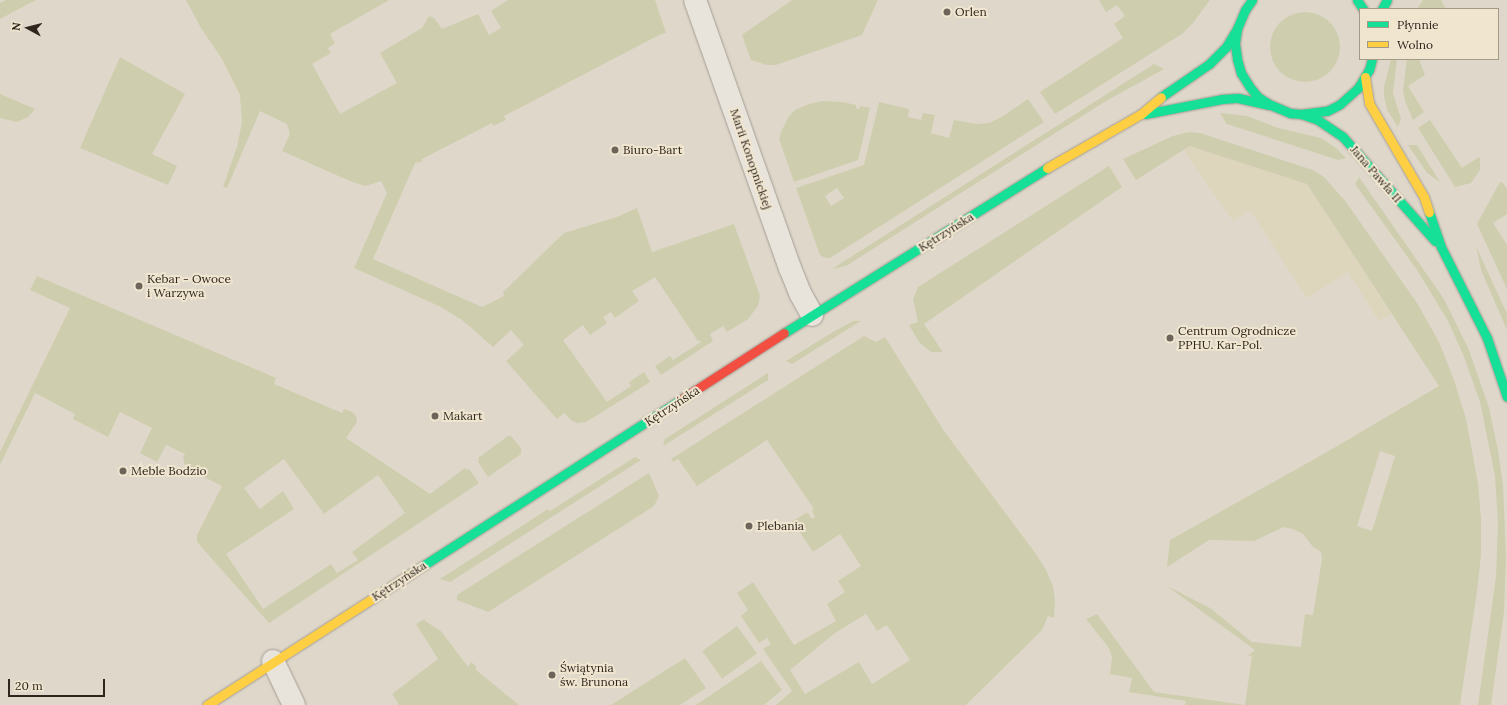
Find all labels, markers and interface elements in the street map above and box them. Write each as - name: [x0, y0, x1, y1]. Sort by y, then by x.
- place label: Orlen: [955, 5, 987, 19]
- marker: Orlen: [942, 7, 952, 17]
- north arrow: [8, 8, 48, 48]
- legend: [1359, 8, 1499, 60]
- text: Płynnie: [1397, 17, 1439, 32]
- text: N: [9, 21, 24, 32]
- text: Wolno: [1397, 37, 1433, 52]
- street label: Marii Konopnickiej: [727, 107, 775, 211]
- place label: Biuro-Bart: [623, 143, 682, 157]
- street label: Jana Pawła II: [1347, 143, 1405, 205]
- marker: Biuro-Bart: [610, 145, 620, 155]
- street label: Kętrzyńska: [916, 209, 976, 255]
- place label: Kebar - Owoce i Warzywa: [147, 272, 231, 300]
- marker: Kebar - Owoce i Warzywa: [134, 281, 144, 291]
- place label: Centrum Ogrodnicze PPHU. Kar-Pol.: [1178, 324, 1296, 352]
- marker: Centrum Ogrodnicze PPHU. Kar-Pol.: [1165, 333, 1175, 343]
- street label: Kętrzyńska: [642, 383, 702, 429]
- place label: Makart: [443, 409, 483, 423]
- marker: Makart: [430, 411, 440, 421]
- place label: Meble Bodzio: [131, 464, 207, 478]
- marker: Meble Bodzio: [118, 466, 128, 476]
- place label: Plebania: [757, 519, 804, 533]
- marker: Plebania: [744, 521, 754, 531]
- street label: Kętrzyńska: [369, 558, 429, 604]
- place label: Świątynia św. Brunona: [560, 661, 628, 689]
- marker: Świątynia św. Brunona: [547, 670, 557, 680]
- scale bar: [10, 671, 107, 697]
- text: 20 m: [15, 678, 43, 693]

